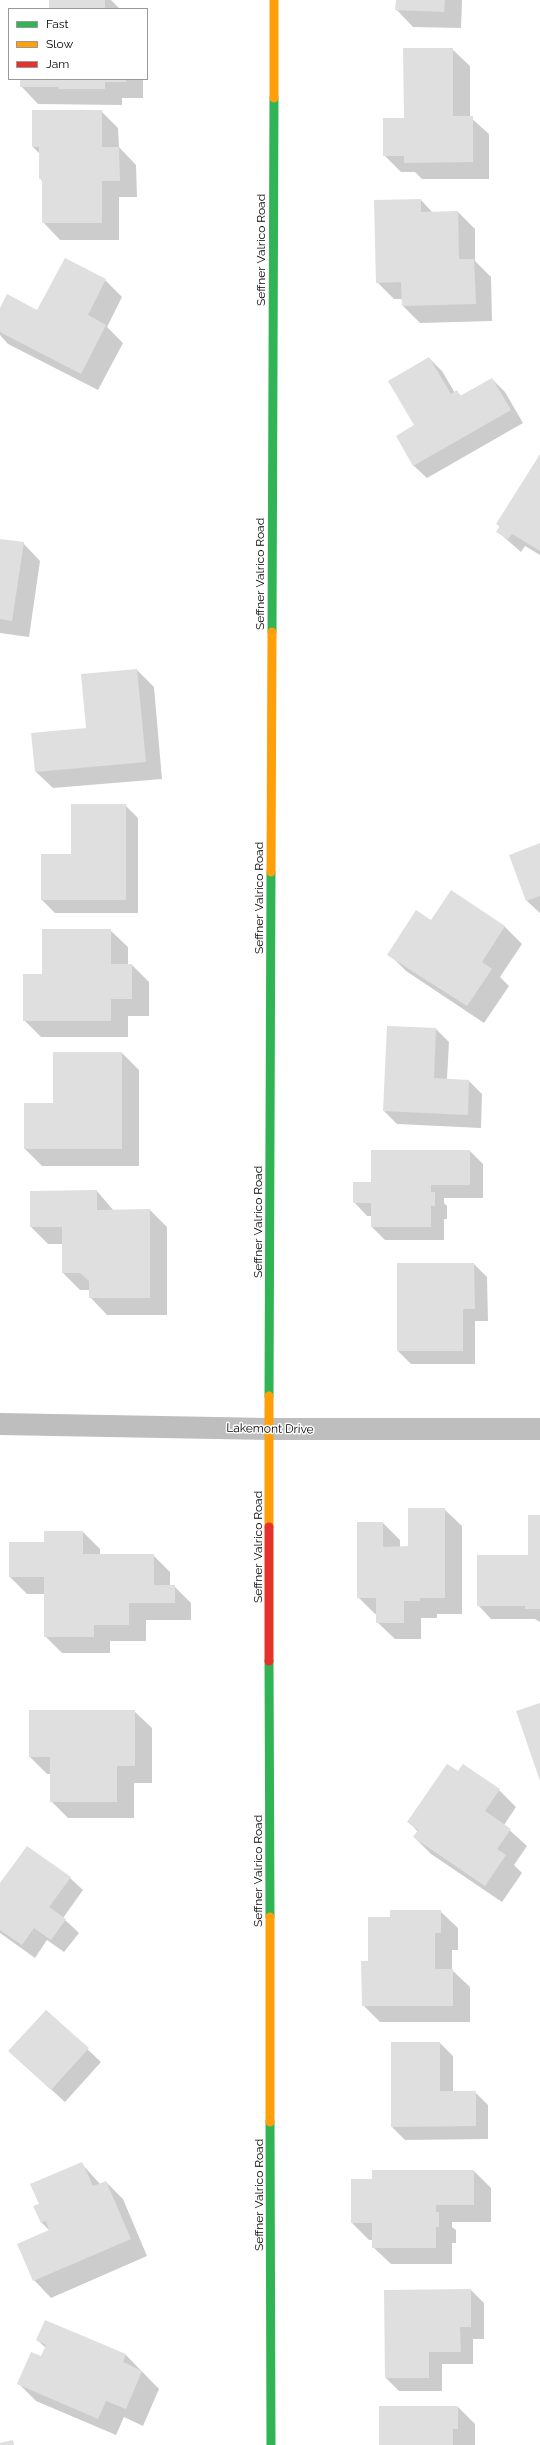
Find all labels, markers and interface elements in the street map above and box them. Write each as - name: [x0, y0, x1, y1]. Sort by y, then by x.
- legend: [8, 8, 148, 80]
- text: Fast: [46, 17, 69, 31]
- text: Slow: [46, 37, 73, 51]
- text: Jam: [46, 57, 69, 71]
- street label: Seffner Valrico Road: [254, 194, 268, 306]
- street label: Seffner Valrico Road: [253, 518, 267, 630]
- street label: Seffner Valrico Road: [252, 842, 266, 954]
- street label: Seffner Valrico Road: [251, 1166, 265, 1278]
- street label: Lakemont Drive: [226, 1421, 314, 1437]
- street label: Seffner Valrico Road: [251, 1491, 265, 1603]
- street label: Seffner Valrico Road: [251, 1815, 265, 1927]
- street label: Seffner Valrico Road: [252, 2139, 266, 2251]

